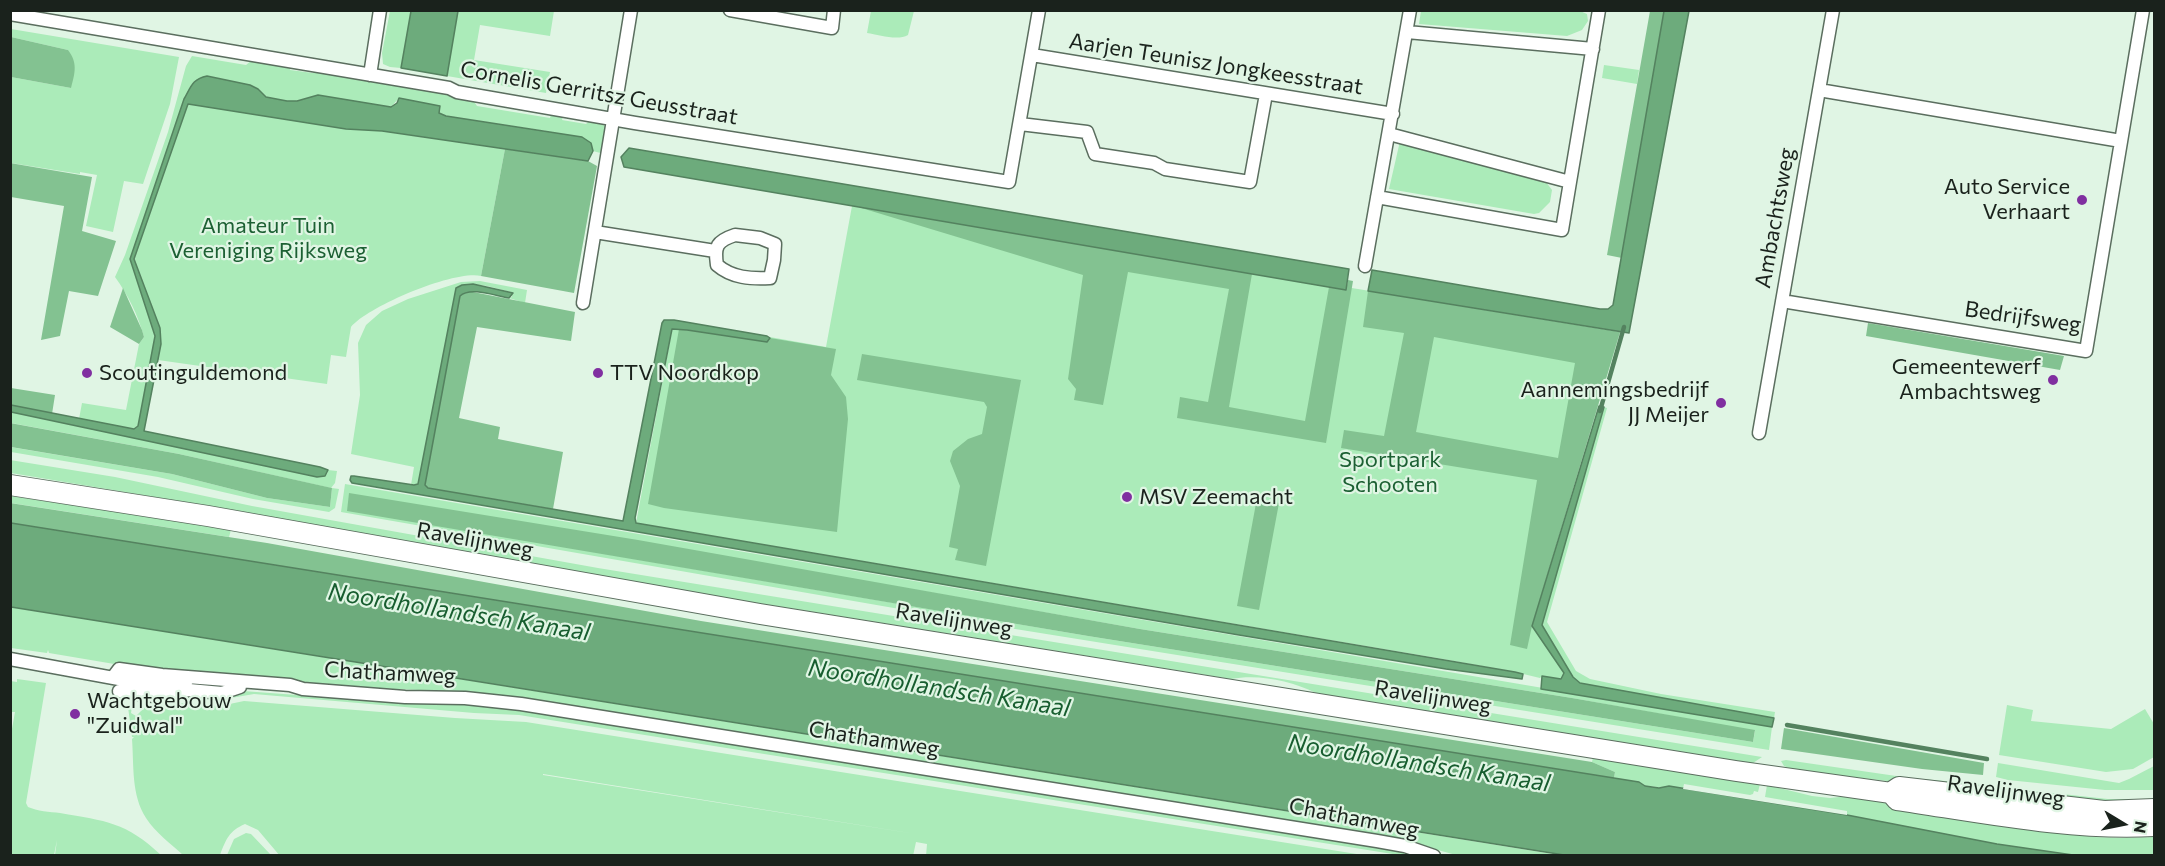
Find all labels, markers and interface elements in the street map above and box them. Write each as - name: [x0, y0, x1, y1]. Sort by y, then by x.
- street label: Aarjen Teunisz Jongkeesstraat: [1067, 28, 1365, 100]
- street label: Cornelis Gerritsz Geusstraat: [458, 56, 740, 130]
- street label: Ambachtsweg: [1750, 146, 1800, 290]
- place label: Auto Service Verhaart: [1944, 174, 2070, 226]
- marker: Auto Service Verhaart: [2075, 193, 2089, 207]
- park label: Amateur Tuin Vereniging Rijksweg: [169, 213, 367, 264]
- street label: Bedrijfsweg: [1963, 296, 2083, 338]
- place label: Gemeentewerf Ambachtsweg: [1892, 354, 2041, 406]
- place label: Scoutinguldemond: [99, 360, 287, 386]
- place label: TTV Noordkop: [610, 360, 759, 386]
- marker: Scoutinguldemond: [80, 366, 94, 380]
- marker: TTV Noordkop: [591, 366, 605, 380]
- marker: Gemeentewerf Ambachtsweg: [2046, 373, 2060, 387]
- place label: Aannemingsbedrijf JJ Meijer: [1520, 377, 1709, 428]
- marker: Aannemingsbedrijf JJ Meijer: [1714, 396, 1728, 410]
- park label: Sportpark Schooten: [1339, 447, 1441, 499]
- place label: MSV Zeemacht: [1139, 484, 1293, 510]
- marker: MSV Zeemacht: [1120, 490, 1134, 504]
- street label: Ravelijnweg: [414, 517, 536, 563]
- water label: Noordhollandsch Kanaal: [326, 577, 592, 647]
- street label: Ravelijnweg: [893, 598, 1015, 642]
- water label: Noordhollandsch Kanaal: [806, 653, 1072, 723]
- street label: Chathamweg: [323, 656, 457, 690]
- street label: Ravelijnweg: [1372, 675, 1494, 719]
- place label: Wachtgebouw "Zuidwal": [87, 688, 232, 740]
- marker: Wachtgebouw "Zuidwal": [68, 707, 82, 721]
- street label: Chathamweg: [807, 716, 941, 762]
- water label: Noordhollandsch Kanaal: [1286, 728, 1552, 798]
- street label: Ravelijnweg: [1946, 770, 2066, 812]
- street label: Chathamweg: [1287, 792, 1421, 844]
- north arrow: [2093, 794, 2153, 854]
- text: N: [2131, 820, 2152, 835]

